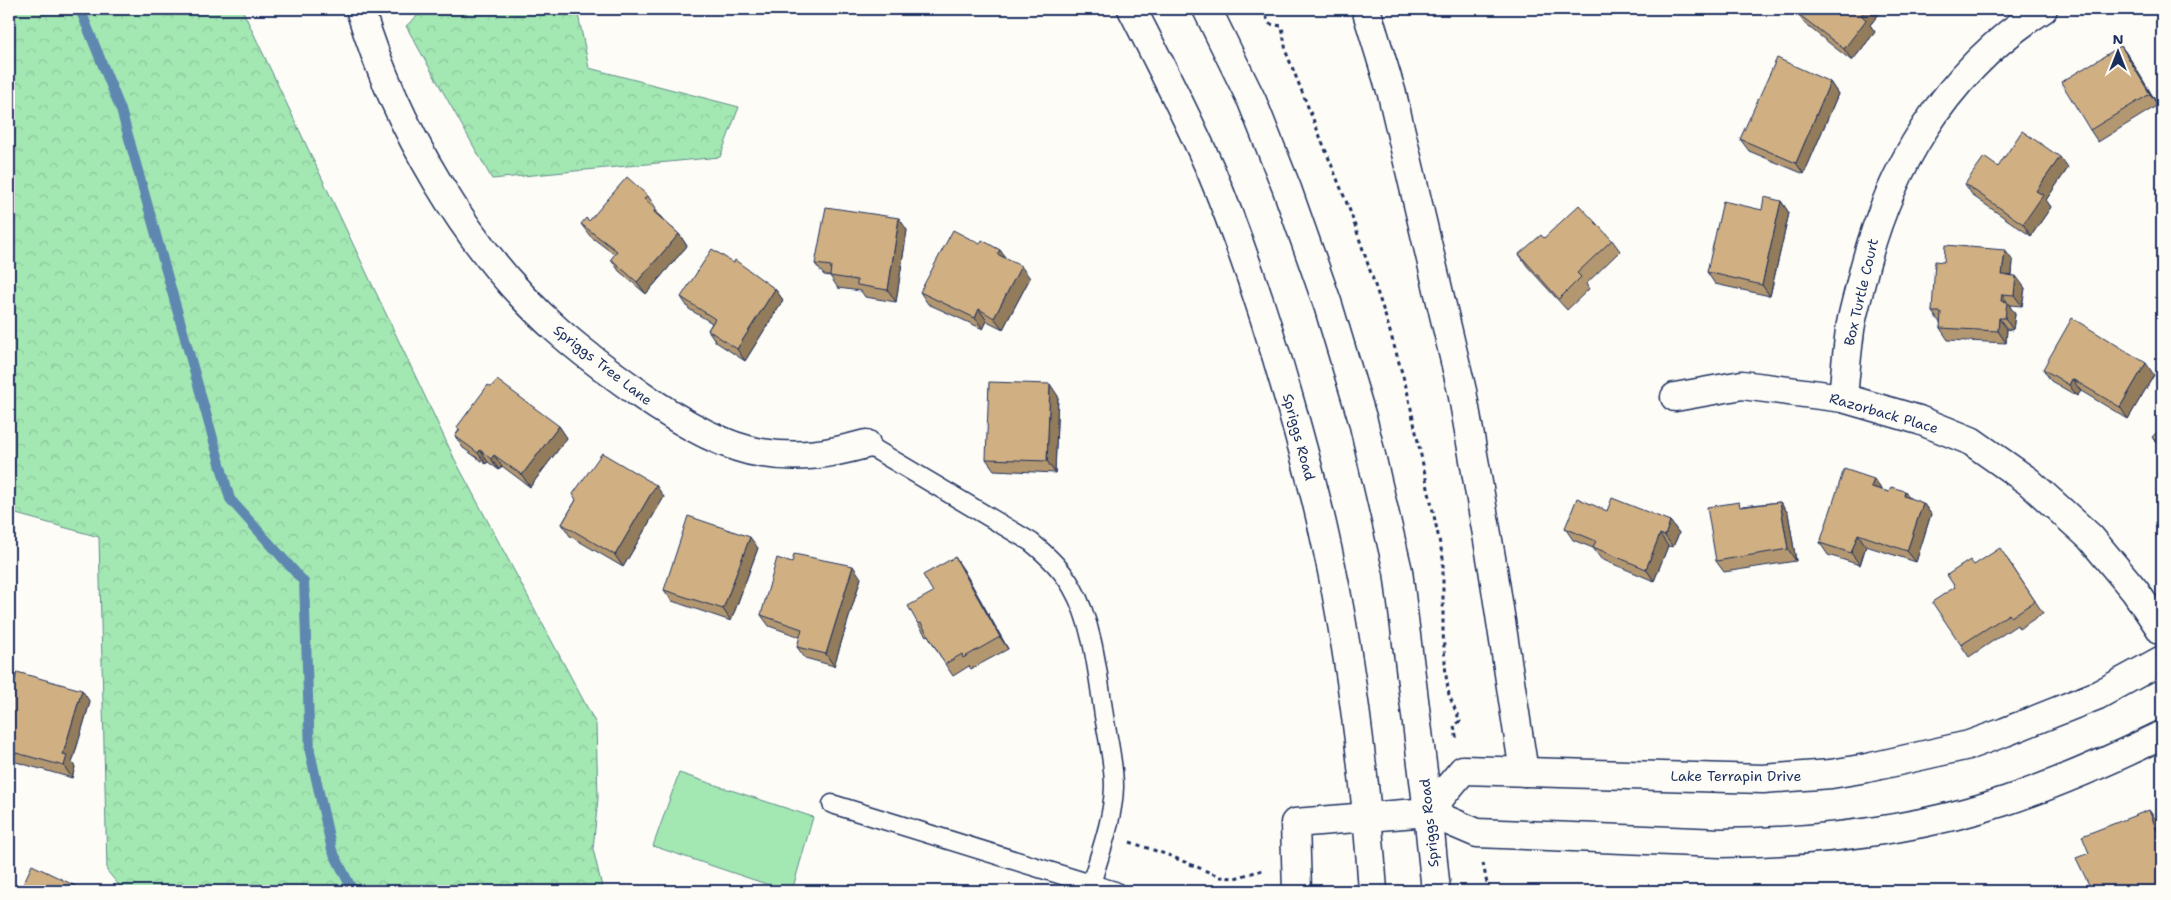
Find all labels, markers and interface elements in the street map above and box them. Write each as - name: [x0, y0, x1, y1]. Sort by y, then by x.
- north arrow: [2094, 28, 2144, 78]
- text: N: [2112, 30, 2124, 48]
- street label: Box Turtle Court: [1840, 237, 1882, 347]
- street label: Spriggs Tree Lane: [550, 321, 656, 409]
- street label: Razorback Place: [1827, 389, 1941, 437]
- street label: Spriggs Road: [1279, 392, 1319, 482]
- street label: Lake Terrapin Drive: [1671, 767, 1801, 785]
- street label: Spriggs Road: [1415, 778, 1443, 868]

